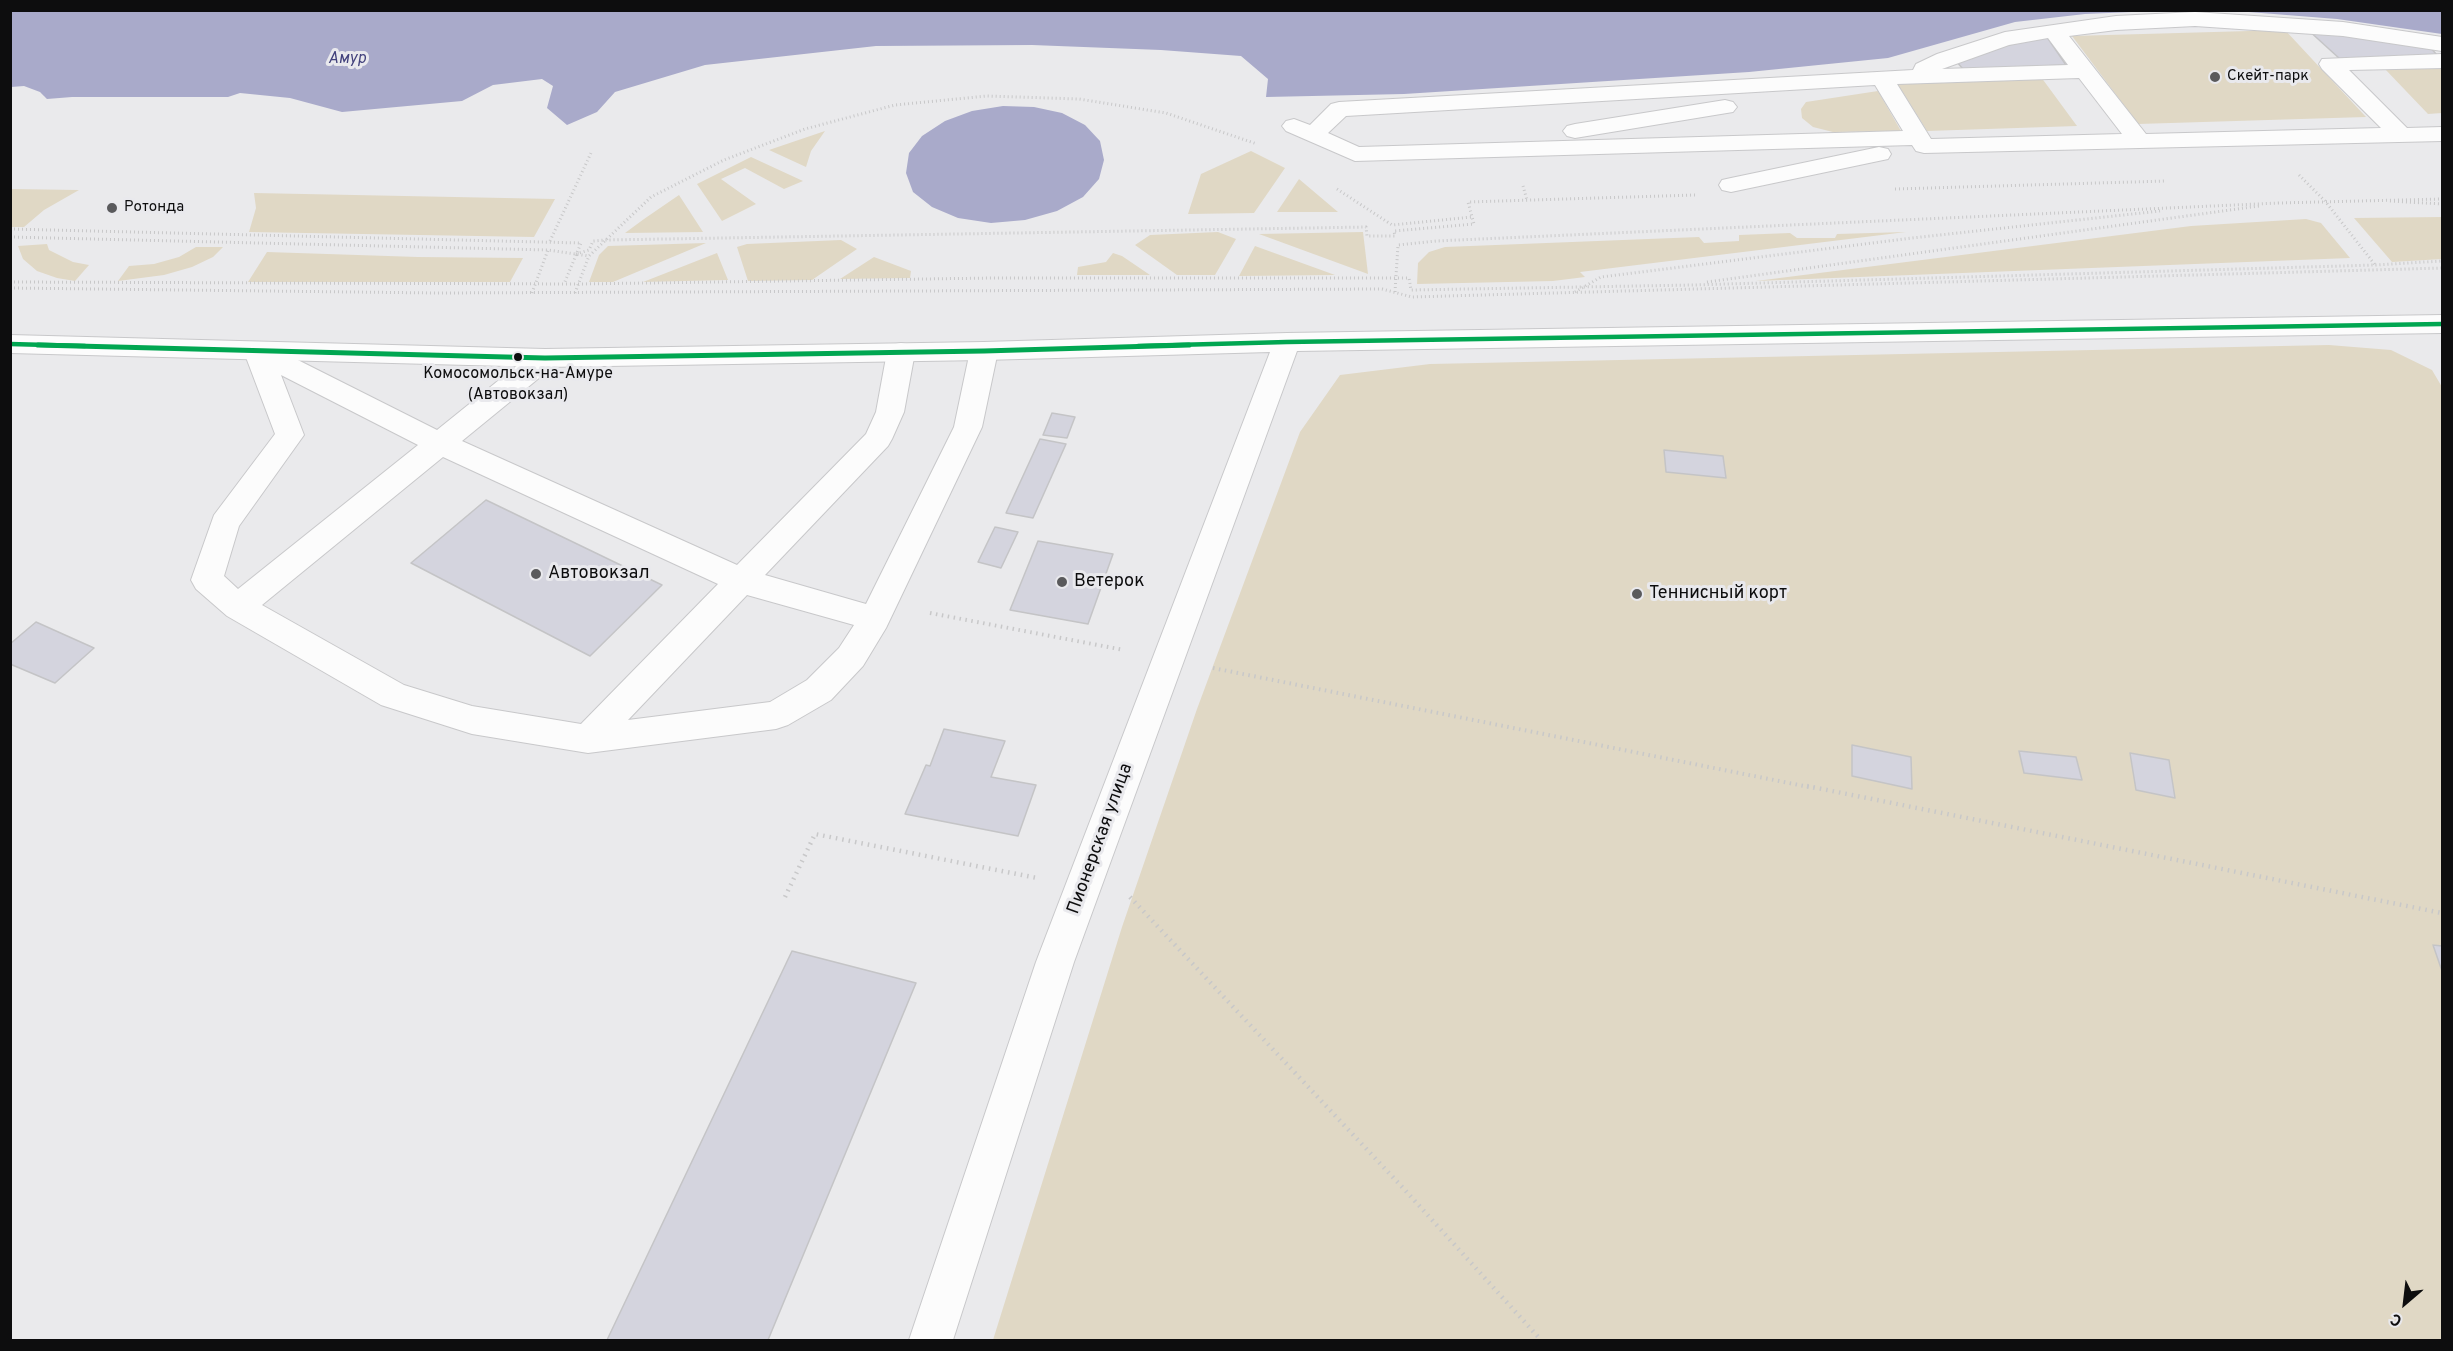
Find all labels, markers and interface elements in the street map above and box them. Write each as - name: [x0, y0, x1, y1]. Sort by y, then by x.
- water label: Амур: [328, 50, 366, 70]
- place label: Скейт-парк: [2227, 68, 2309, 86]
- marker: Скейт-парк: [2208, 70, 2222, 84]
- place label: Ротонда: [124, 199, 184, 217]
- marker: Ротонда: [105, 201, 119, 215]
- marker: Комосомольск-на-Амуре (Автовокзал): [512, 351, 524, 363]
- place label: Комосомольск-на-Амуре (Автовокзал): [423, 365, 613, 403]
- place label: Автовокзал: [548, 563, 650, 585]
- marker: Автовокзал: [529, 567, 543, 581]
- place label: Ветерок: [1074, 571, 1144, 593]
- marker: Ветерок: [1055, 575, 1069, 589]
- place label: Теннисный корт: [1649, 583, 1787, 605]
- marker: Теннисный корт: [1630, 587, 1644, 601]
- street label: Пионерская улица: [1064, 761, 1138, 917]
- north arrow: [2375, 1273, 2435, 1333]
- text: С: [2387, 1308, 2406, 1330]

